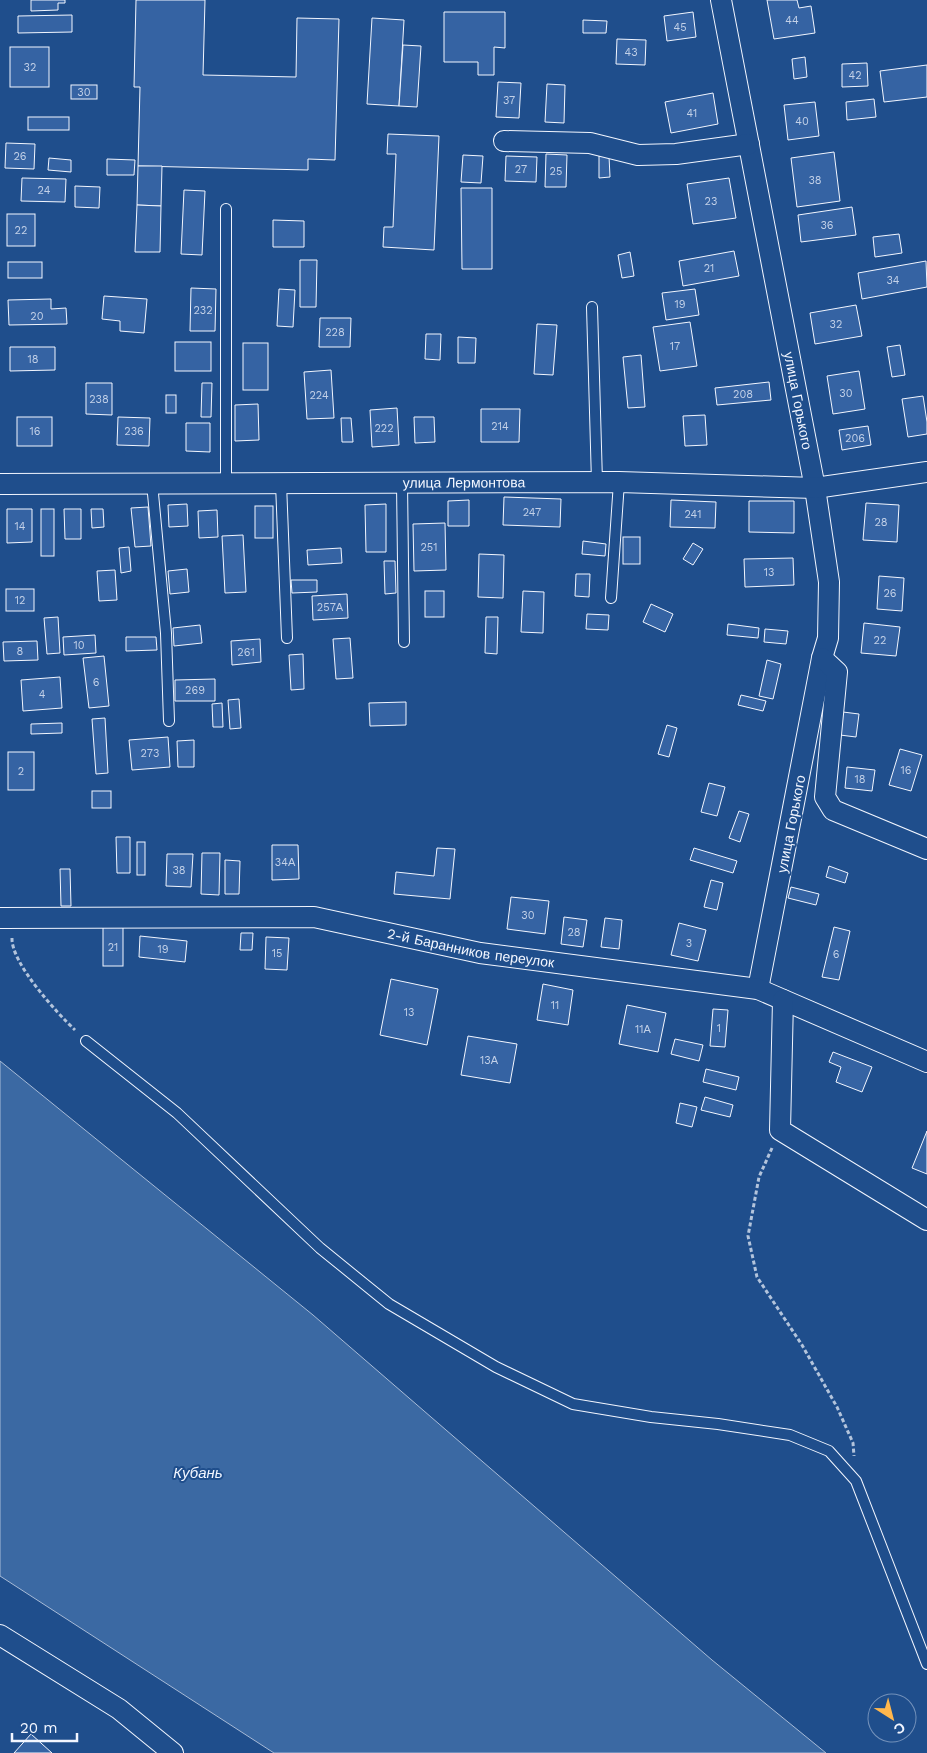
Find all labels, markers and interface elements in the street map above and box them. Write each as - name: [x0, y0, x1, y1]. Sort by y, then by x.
- house number: 44: [785, 14, 799, 27]
- house number: 45: [673, 21, 687, 34]
- house number: 43: [624, 46, 638, 59]
- house number: 32: [24, 61, 36, 74]
- house number: 42: [848, 69, 862, 82]
- house number: 30: [77, 86, 91, 99]
- house number: 37: [503, 94, 515, 107]
- house number: 41: [687, 107, 697, 120]
- house number: 40: [795, 115, 809, 128]
- house number: 26: [13, 150, 27, 163]
- house number: 27: [515, 163, 527, 176]
- house number: 25: [550, 165, 562, 178]
- house number: 38: [808, 174, 822, 187]
- house number: 24: [38, 184, 51, 197]
- house number: 23: [705, 195, 717, 208]
- house number: 36: [820, 219, 834, 232]
- house number: 22: [15, 224, 27, 237]
- house number: 21: [704, 262, 714, 275]
- house number: 34: [886, 274, 900, 287]
- house number: 19: [674, 298, 686, 311]
- house number: 232: [193, 304, 213, 317]
- house number: 20: [30, 310, 44, 323]
- house number: 32: [830, 318, 842, 331]
- house number: 228: [325, 326, 345, 339]
- house number: 17: [670, 340, 680, 353]
- street label: улица Горького: [781, 350, 815, 451]
- house number: 18: [27, 353, 39, 366]
- house number: 30: [839, 387, 853, 400]
- house number: 208: [733, 388, 753, 401]
- house number: 224: [309, 389, 329, 402]
- house number: 238: [89, 393, 109, 406]
- house number: 214: [491, 420, 509, 433]
- house number: 222: [374, 422, 394, 435]
- house number: 16: [30, 425, 41, 438]
- house number: 236: [124, 425, 144, 438]
- house number: 206: [845, 432, 865, 445]
- street label: улица Лермонтова: [403, 474, 525, 491]
- house number: 247: [523, 506, 541, 519]
- house number: 241: [685, 508, 701, 521]
- house number: 28: [874, 516, 888, 529]
- house number: 14: [14, 520, 26, 533]
- house number: 251: [420, 541, 438, 554]
- house number: 13: [764, 566, 774, 579]
- house number: 26: [883, 587, 897, 600]
- house number: 12: [15, 594, 25, 607]
- house number: 257А: [317, 601, 344, 614]
- house number: 22: [874, 634, 886, 647]
- house number: 10: [73, 639, 85, 652]
- house number: 8: [17, 645, 24, 658]
- house number: 261: [237, 646, 255, 659]
- house number: 6: [93, 676, 100, 689]
- house number: 269: [185, 684, 205, 697]
- house number: 4: [39, 688, 46, 701]
- house number: 273: [141, 747, 159, 760]
- house number: 16: [901, 764, 912, 777]
- house number: 2: [18, 765, 24, 778]
- street label: улица Горького: [774, 773, 808, 874]
- house number: 18: [854, 773, 866, 786]
- house number: 34А: [275, 856, 296, 869]
- house number: 38: [172, 864, 186, 877]
- house number: 30: [521, 909, 535, 922]
- street label: 2-й Баранников переулок: [386, 925, 556, 971]
- house number: 28: [567, 926, 581, 939]
- house number: 3: [686, 937, 692, 950]
- house number: 21: [108, 941, 118, 954]
- house number: 19: [157, 943, 169, 956]
- house number: 15: [272, 947, 282, 960]
- house number: 6: [833, 948, 840, 961]
- house number: 11: [551, 999, 559, 1012]
- house number: 13: [404, 1006, 414, 1019]
- house number: 1: [717, 1022, 721, 1035]
- house number: 11А: [635, 1023, 652, 1036]
- house number: 13А: [480, 1054, 499, 1067]
- water label: Кубань: [173, 1464, 223, 1482]
- north arrow: [867, 1693, 917, 1743]
- scale bar: [12, 1710, 78, 1742]
- text: 20 m: [20, 1719, 58, 1737]
- text: С: [891, 1719, 908, 1738]

